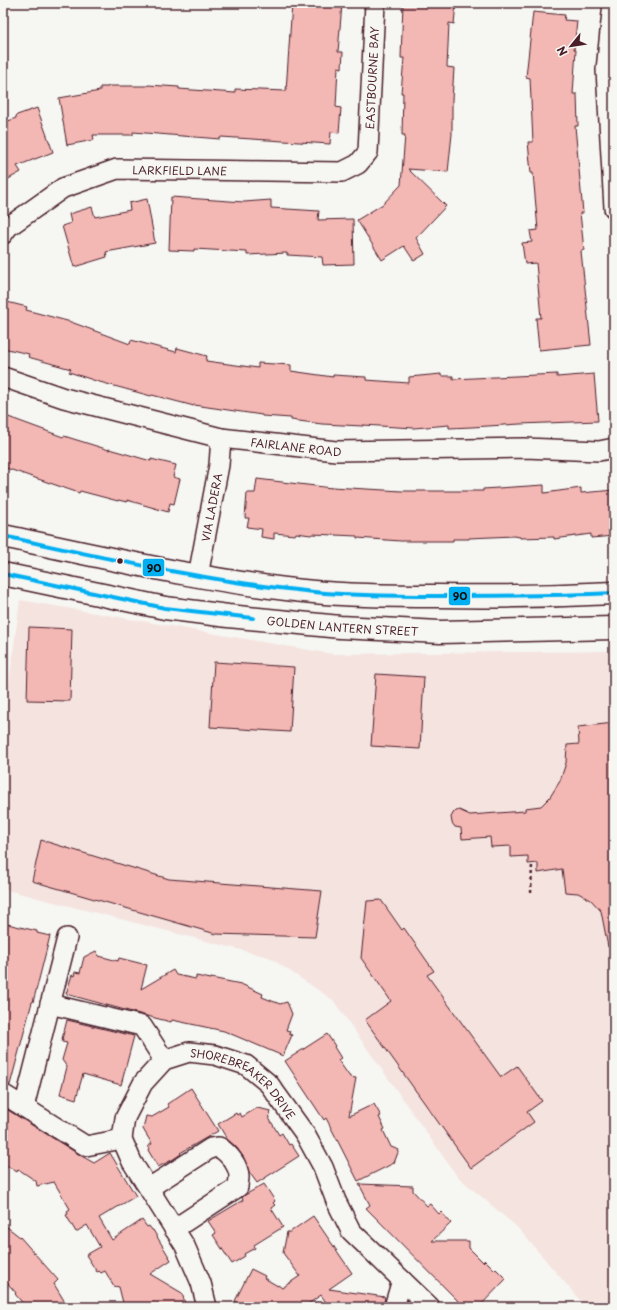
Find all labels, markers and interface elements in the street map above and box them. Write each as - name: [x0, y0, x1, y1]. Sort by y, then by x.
- street label: EASTBOURNE BAY: [361, 26, 382, 130]
- north arrow: [551, 26, 591, 66]
- text: N: [552, 43, 571, 59]
- street label: LARKFIELD LANE: [132, 161, 227, 179]
- street label: FAIRLANE ROAD: [250, 433, 342, 460]
- street label: VIA LADERA: [196, 472, 226, 543]
- unlabelled marker: [115, 556, 125, 566]
- line badge: 90: [142, 558, 165, 577]
- text: 90: [147, 559, 161, 576]
- line badge: 90: [448, 586, 471, 606]
- text: 90: [453, 587, 467, 604]
- street label: GOLDEN LANTERN STREET: [266, 611, 419, 639]
- street label: SHOREBREAKER DRIVE: [189, 1044, 300, 1123]

